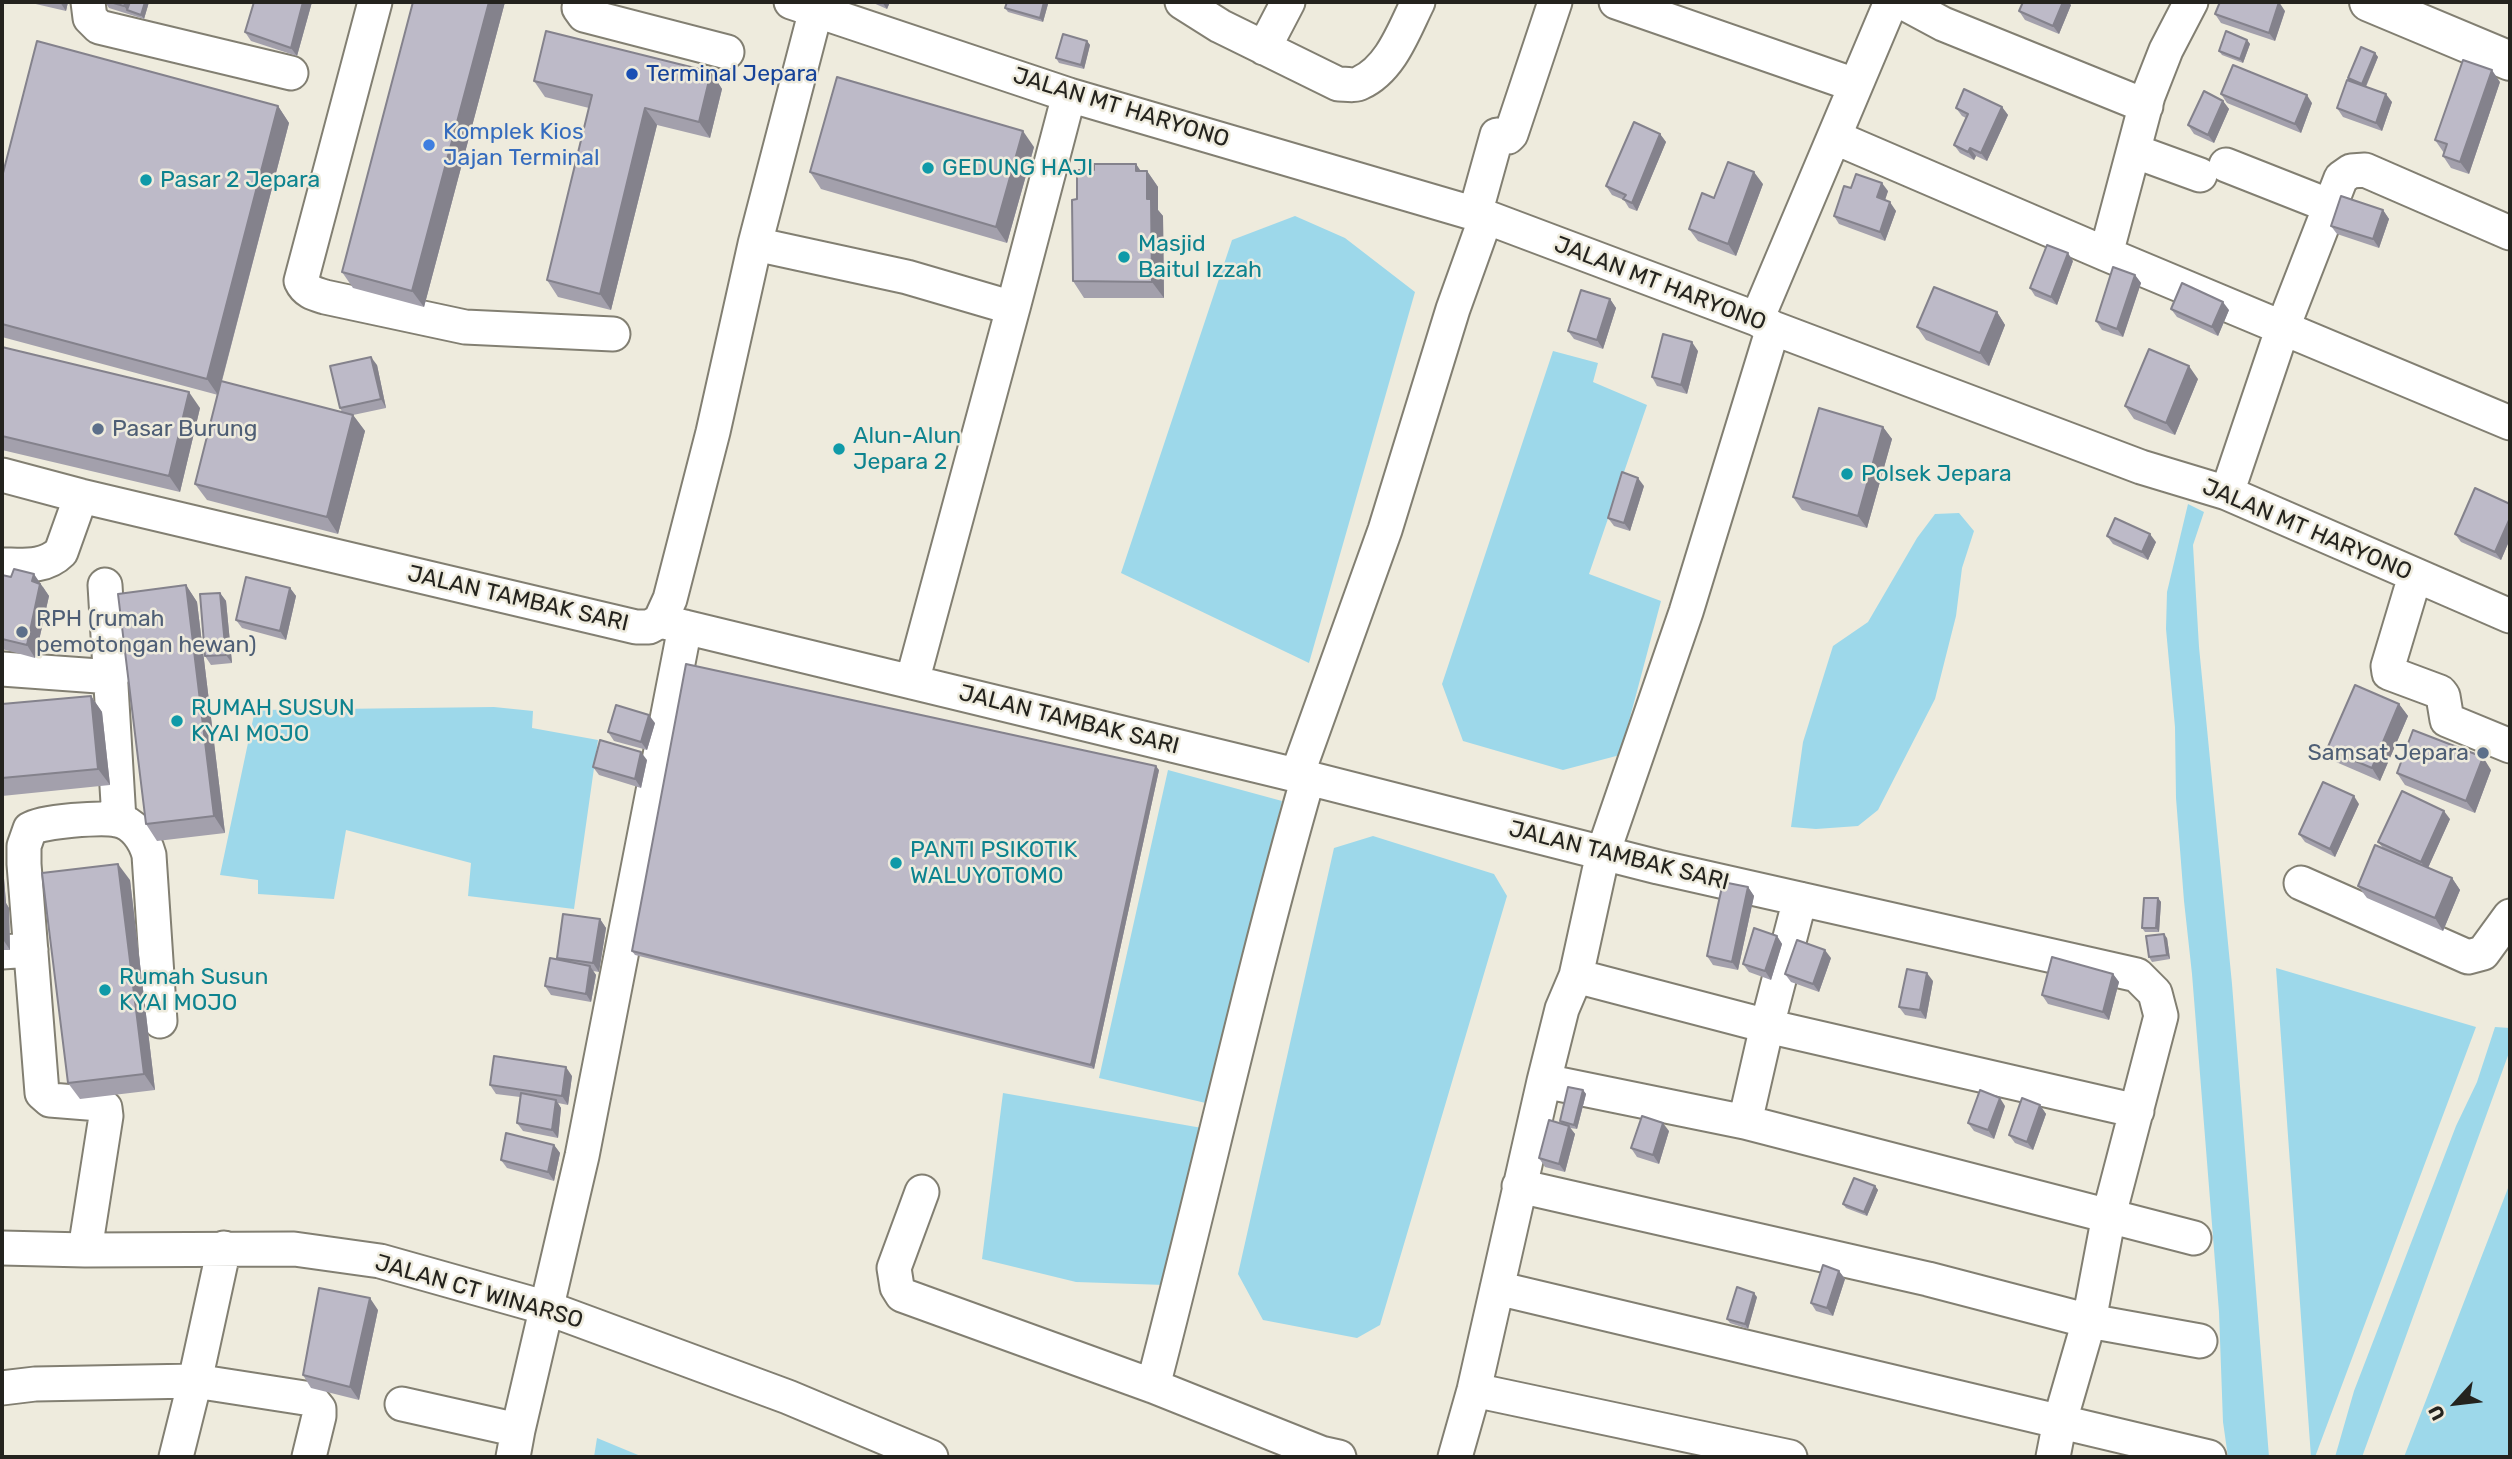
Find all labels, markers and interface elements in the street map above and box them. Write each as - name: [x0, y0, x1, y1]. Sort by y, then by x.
- place label: Terminal Jepara: [646, 60, 818, 88]
- street label: JALAN MT HARYONO: [1010, 62, 1232, 154]
- marker: Terminal Jepara: [624, 66, 640, 82]
- place label: Komplek Kios Jajan Terminal: [443, 118, 599, 172]
- marker: Komplek Kios Jajan Terminal: [421, 137, 437, 153]
- place label: GEDUNG HAJI: [942, 154, 1093, 182]
- marker: GEDUNG HAJI: [920, 160, 936, 176]
- place label: Pasar 2 Jepara: [160, 166, 320, 194]
- marker: Pasar 2 Jepara: [138, 172, 154, 188]
- place label: Masjid Baitul Izzah: [1138, 230, 1262, 284]
- street label: JALAN MT HARYONO: [1550, 231, 1770, 337]
- marker: Masjid Baitul Izzah: [1116, 249, 1132, 265]
- place label: Pasar Burung: [112, 415, 258, 443]
- marker: Pasar Burung: [90, 421, 106, 437]
- place label: Alun-Alun Jepara 2: [853, 422, 961, 476]
- marker: Alun-Alun Jepara 2: [831, 441, 847, 457]
- place label: Polsek Jepara: [1861, 460, 2012, 488]
- marker: Polsek Jepara: [1839, 466, 1855, 482]
- street label: JALAN MT HARYONO: [2198, 473, 2416, 587]
- street label: JALAN TAMBAK SARI: [405, 560, 631, 638]
- place label: RPH (rumah pemotongan hewan): [36, 605, 257, 659]
- marker: RPH (rumah pemotongan hewan): [14, 624, 30, 640]
- street label: JALAN TAMBAK SARI: [956, 679, 1182, 761]
- place label: RUMAH SUSUN KYAI MOJO: [191, 694, 355, 748]
- marker: RUMAH SUSUN KYAI MOJO: [169, 713, 185, 729]
- place label: Samsat Jepara: [2307, 739, 2469, 767]
- marker: Samsat Jepara: [2475, 745, 2491, 761]
- street label: JALAN TAMBAK SARI: [1506, 815, 1732, 897]
- place label: PANTI PSIKOTIK WALUYOTOMO: [910, 836, 1077, 890]
- marker: PANTI PSIKOTIK WALUYOTOMO: [888, 855, 904, 871]
- place label: Rumah Susun KYAI MOJO: [119, 963, 268, 1017]
- marker: Rumah Susun KYAI MOJO: [97, 982, 113, 998]
- street label: JALAN CT WINARSO: [372, 1249, 586, 1335]
- north arrow: [2421, 1368, 2491, 1438]
- text: U: [2423, 1401, 2450, 1424]

